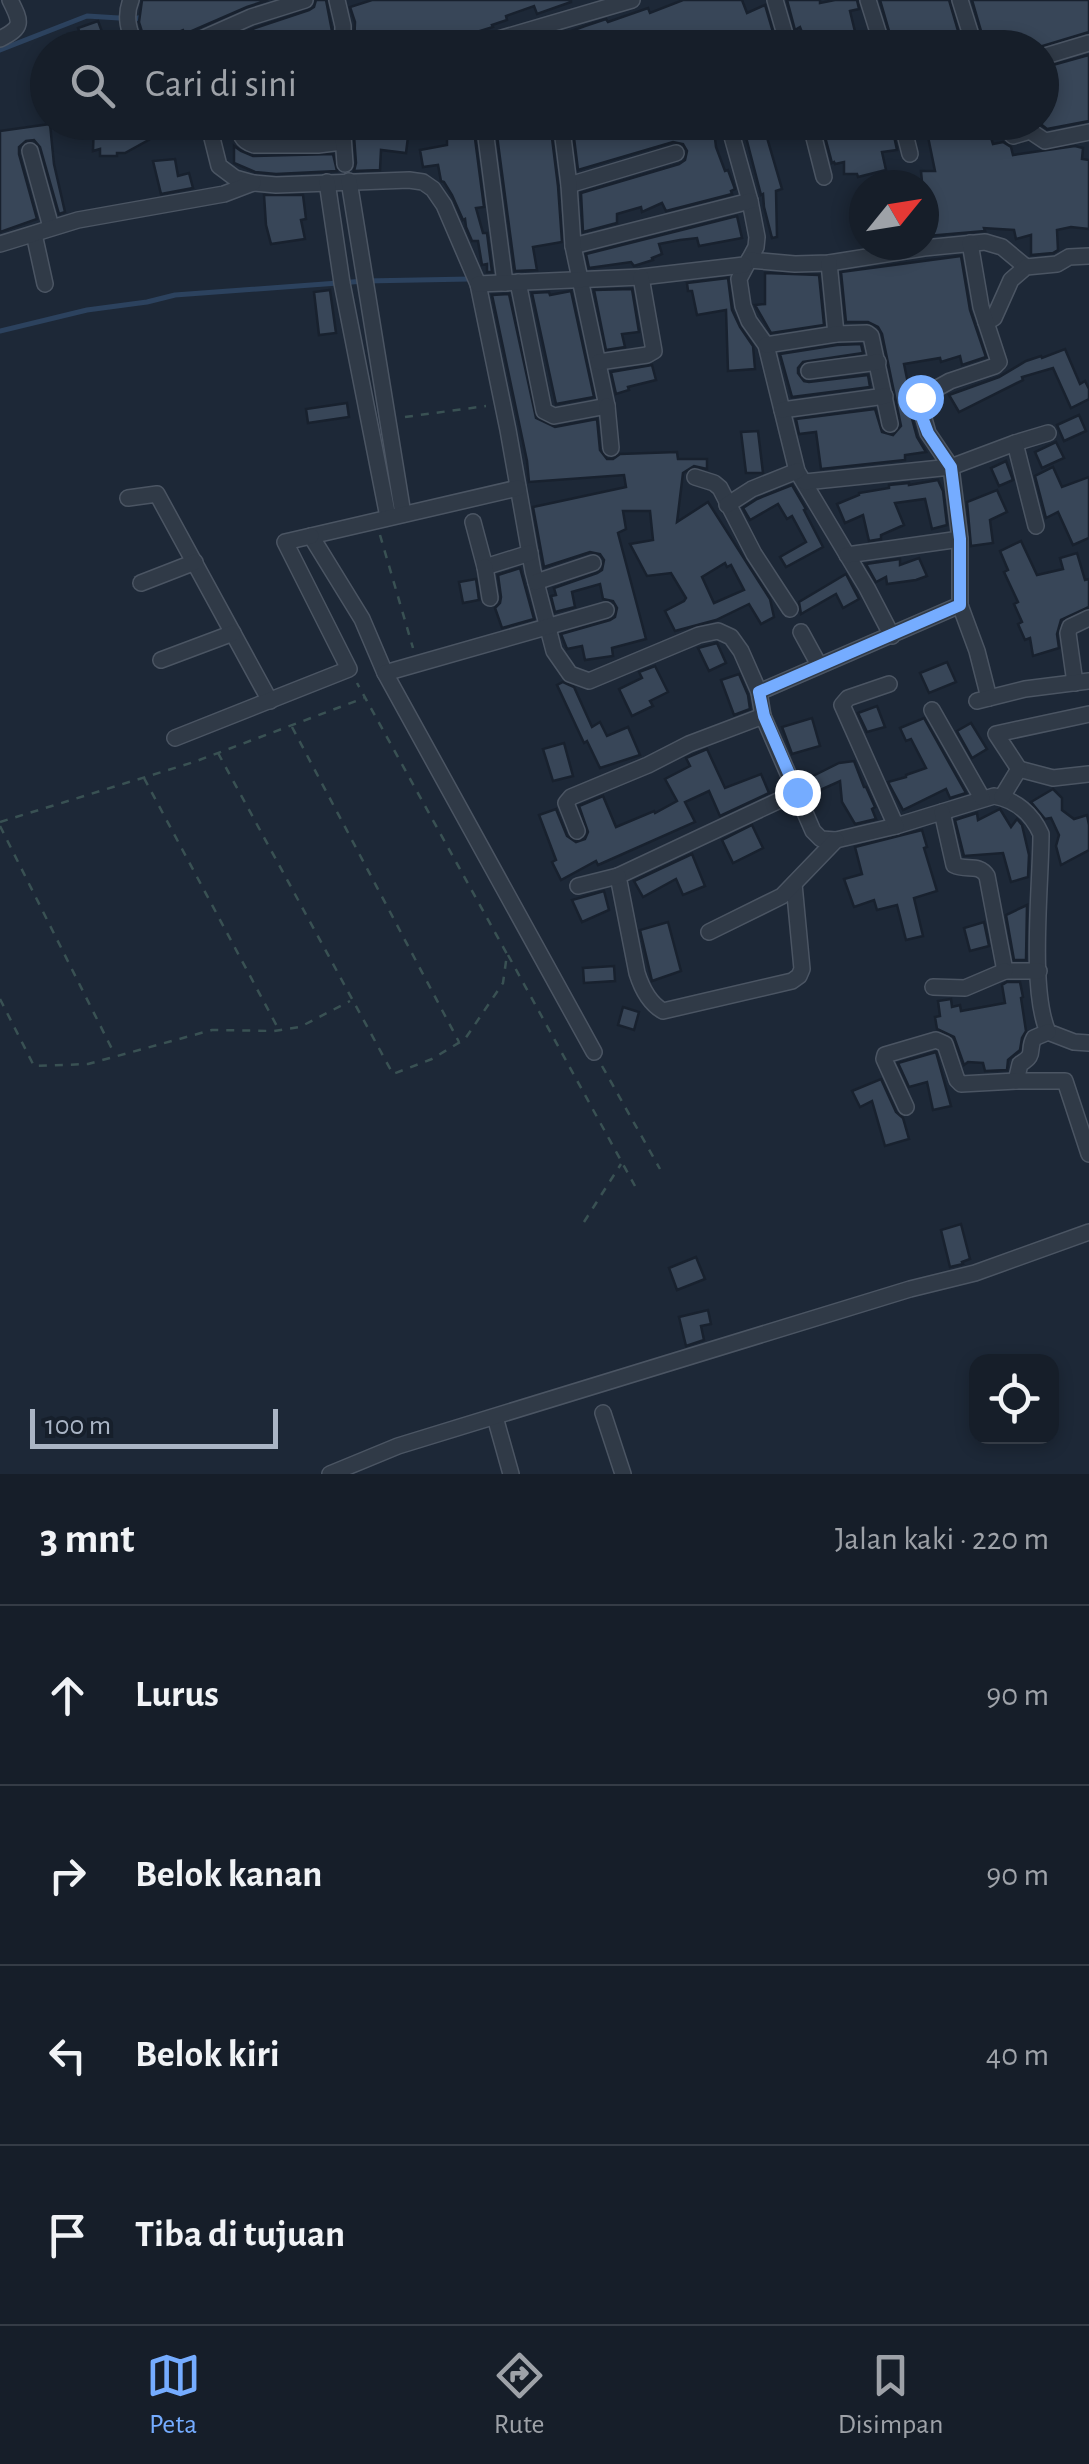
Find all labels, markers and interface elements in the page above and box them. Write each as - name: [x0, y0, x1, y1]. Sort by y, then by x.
- search box: [30, 30, 1059, 140]
- icon: search: [65, 58, 120, 113]
- text: Cari di sini: [145, 66, 297, 104]
- north arrow: [849, 170, 939, 260]
- route start: [898, 375, 944, 421]
- route end: [775, 770, 821, 816]
- map controls: [969, 1354, 1059, 1444]
- button: locate: [969, 1354, 1059, 1444]
- scale bar: [30, 1404, 278, 1448]
- text: 100 m: [45, 1412, 111, 1440]
- text: 3 mnt: [40, 1518, 135, 1560]
- text: Jalan kaki · 220 m: [835, 1523, 1049, 1555]
- icon: ahead: [40, 1668, 95, 1723]
- text: Lurus: [135, 1676, 219, 1714]
- text: 90 m: [986, 1679, 1049, 1711]
- icon: right: [40, 1848, 95, 1903]
- text: Belok kanan: [135, 1856, 322, 1894]
- text: 90 m: [986, 1859, 1049, 1891]
- icon: left: [40, 2028, 95, 2083]
- text: Belok kiri: [135, 2036, 280, 2074]
- text: 40 m: [986, 2039, 1049, 2071]
- icon: arrive: [40, 2208, 95, 2263]
- text: Tiba di tujuan: [135, 2216, 345, 2254]
- tab: Peta: [146, 2348, 201, 2442]
- tab: Rute: [492, 2348, 547, 2442]
- tab: Disimpan: [838, 2348, 943, 2442]

